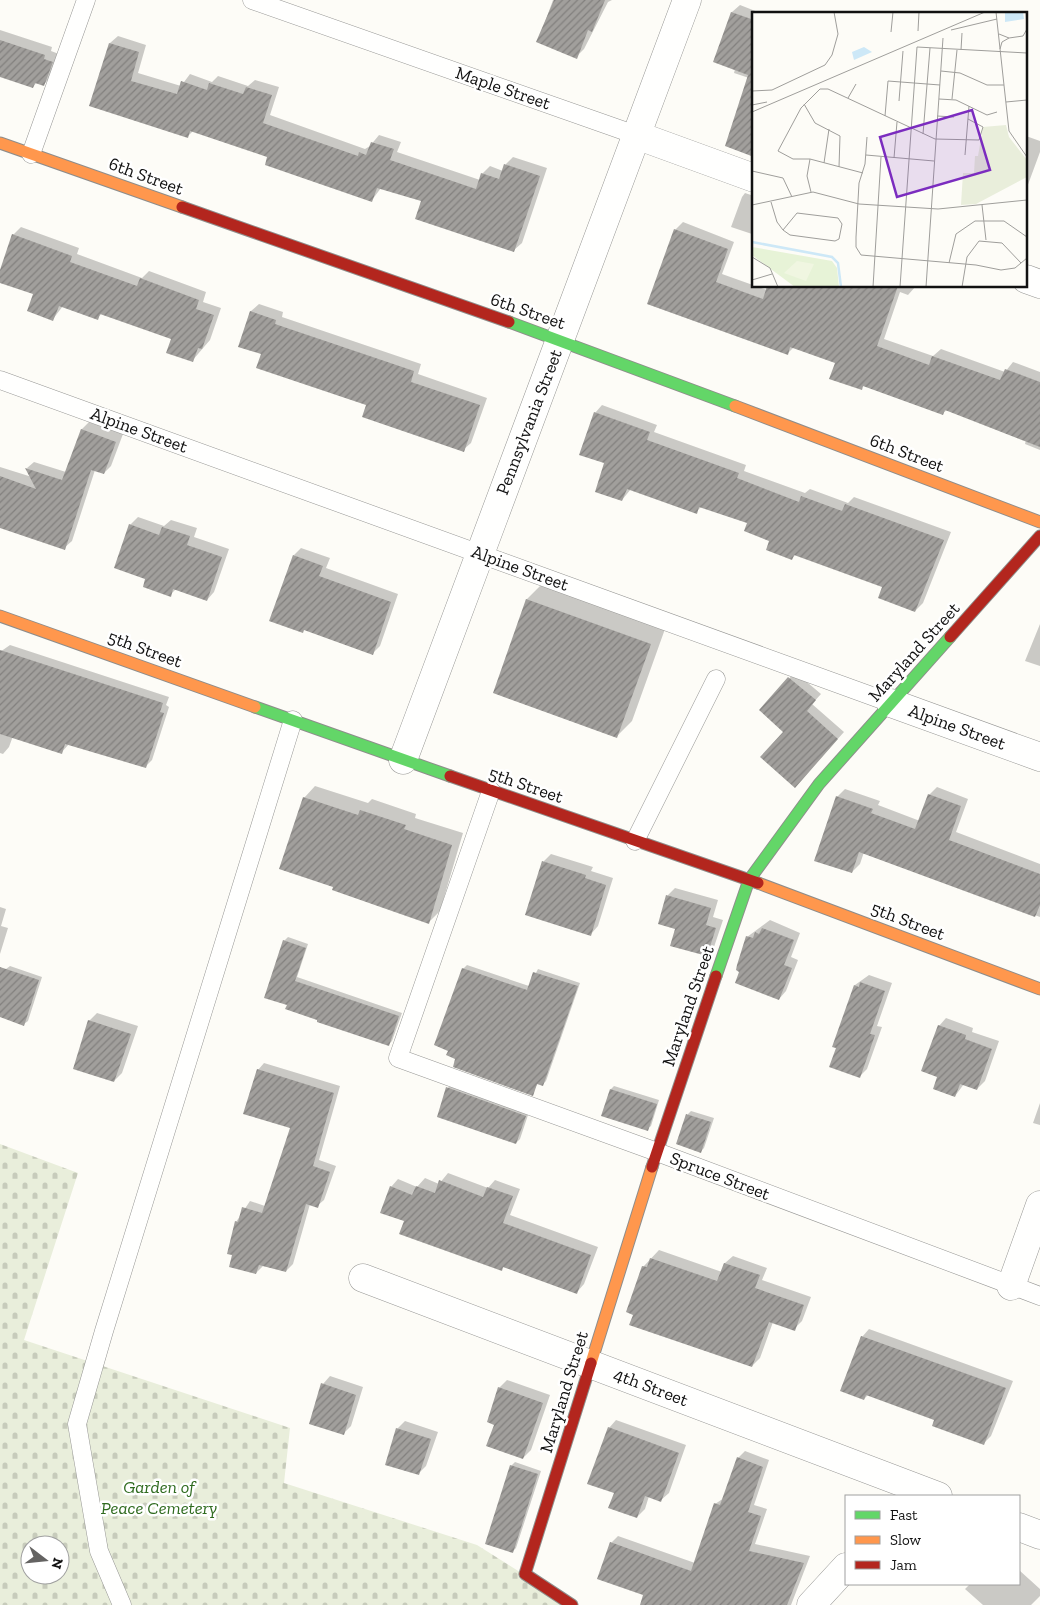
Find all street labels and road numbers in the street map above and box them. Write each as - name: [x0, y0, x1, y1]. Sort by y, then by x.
- street label: Maple Street: [453, 61, 554, 115]
- street label: 6th Street: [106, 152, 187, 200]
- street label: 6th Street: [488, 288, 569, 334]
- street label: Pennsylvania Street: [491, 346, 567, 498]
- street label: Alpine Street: [87, 402, 191, 458]
- street label: 6th Street: [867, 429, 947, 477]
- street label: Alpine Street: [468, 540, 572, 596]
- street label: Maryland Street: [864, 598, 965, 706]
- street label: 5th Street: [105, 625, 185, 673]
- street label: Alpine Street: [905, 699, 1009, 755]
- street label: 5th Street: [486, 762, 566, 808]
- street label: 5th Street: [868, 897, 948, 945]
- street label: Maryland Street: [657, 942, 719, 1069]
- street label: Spruce Street: [667, 1147, 773, 1205]
- street label: Maryland Street: [535, 1328, 593, 1456]
- street label: 4th Street: [611, 1363, 692, 1411]

